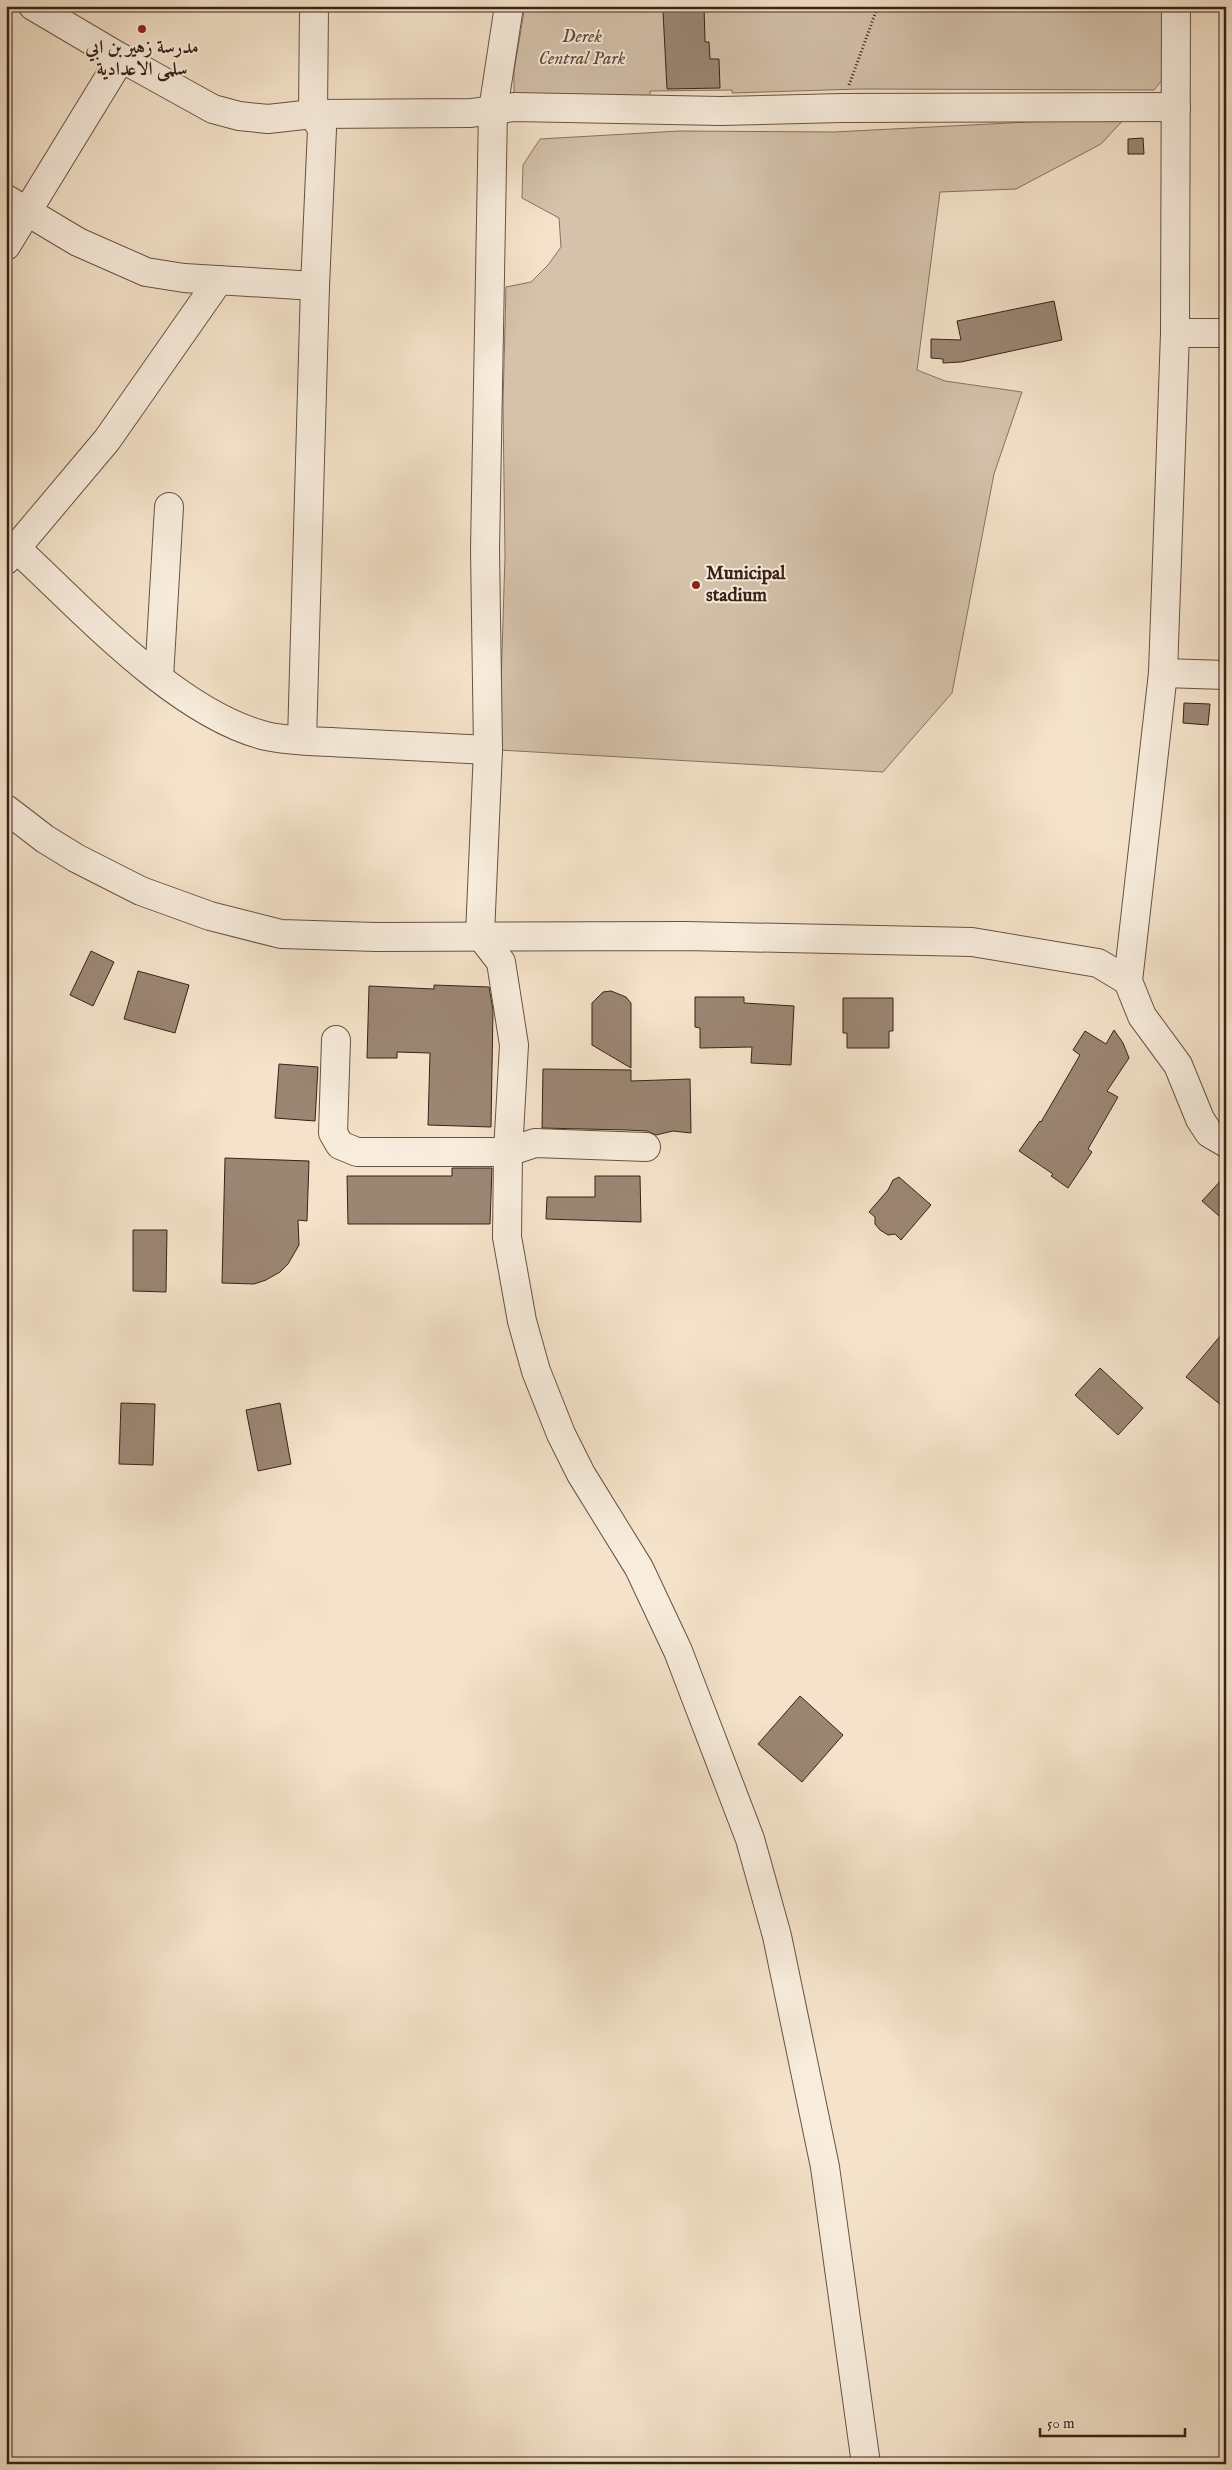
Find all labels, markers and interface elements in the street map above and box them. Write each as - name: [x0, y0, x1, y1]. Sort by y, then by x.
- marker: مدرسة زهير بن ابي سلمى الاعدادية: [136, 23, 148, 35]
- park label: Derek Central Park: [539, 25, 626, 71]
- place label: مدرسة زهير بن ابي سلمى الاعدادية: [84, 36, 199, 82]
- place label: Municipal stadium: [706, 562, 786, 608]
- marker: Municipal stadium: [690, 579, 702, 591]
- scale bar: [1040, 2405, 1184, 2437]
- text: 50 m: [1047, 2414, 1075, 2433]

